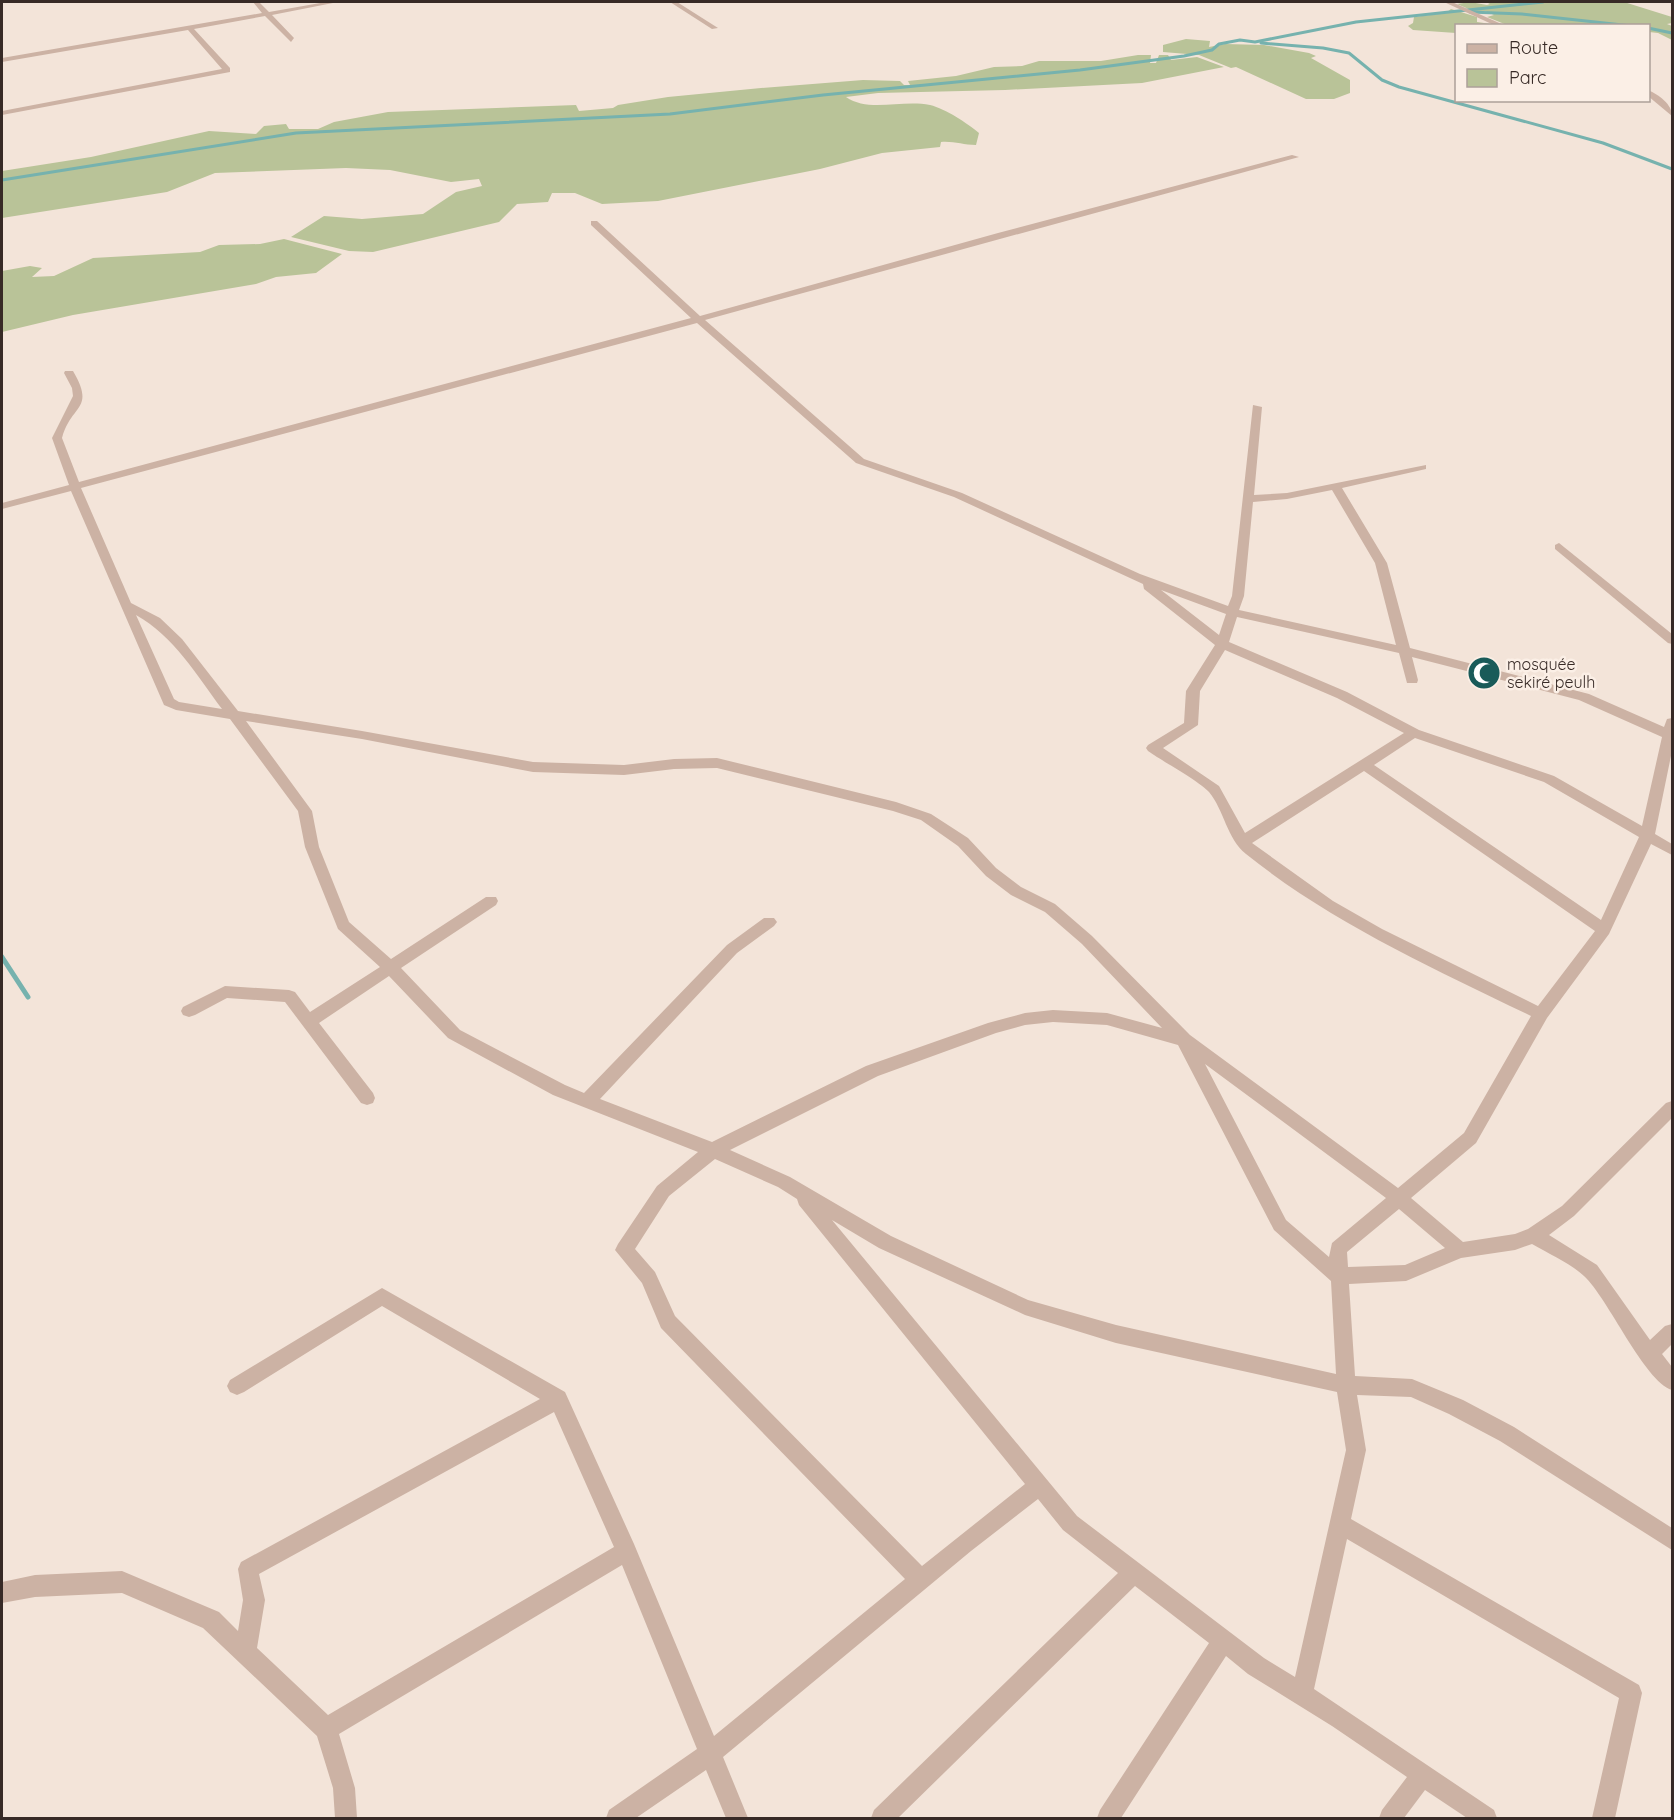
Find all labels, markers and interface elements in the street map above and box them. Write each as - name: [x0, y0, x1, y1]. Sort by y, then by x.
- legend: [1455, 24, 1650, 102]
- text: Route: [1509, 36, 1558, 59]
- text: Parc: [1509, 66, 1546, 89]
- place label: mosquée sekiré peulh: [1507, 654, 1595, 692]
- mosque icon: mosquée sekiré peulh: [1466, 655, 1502, 691]

